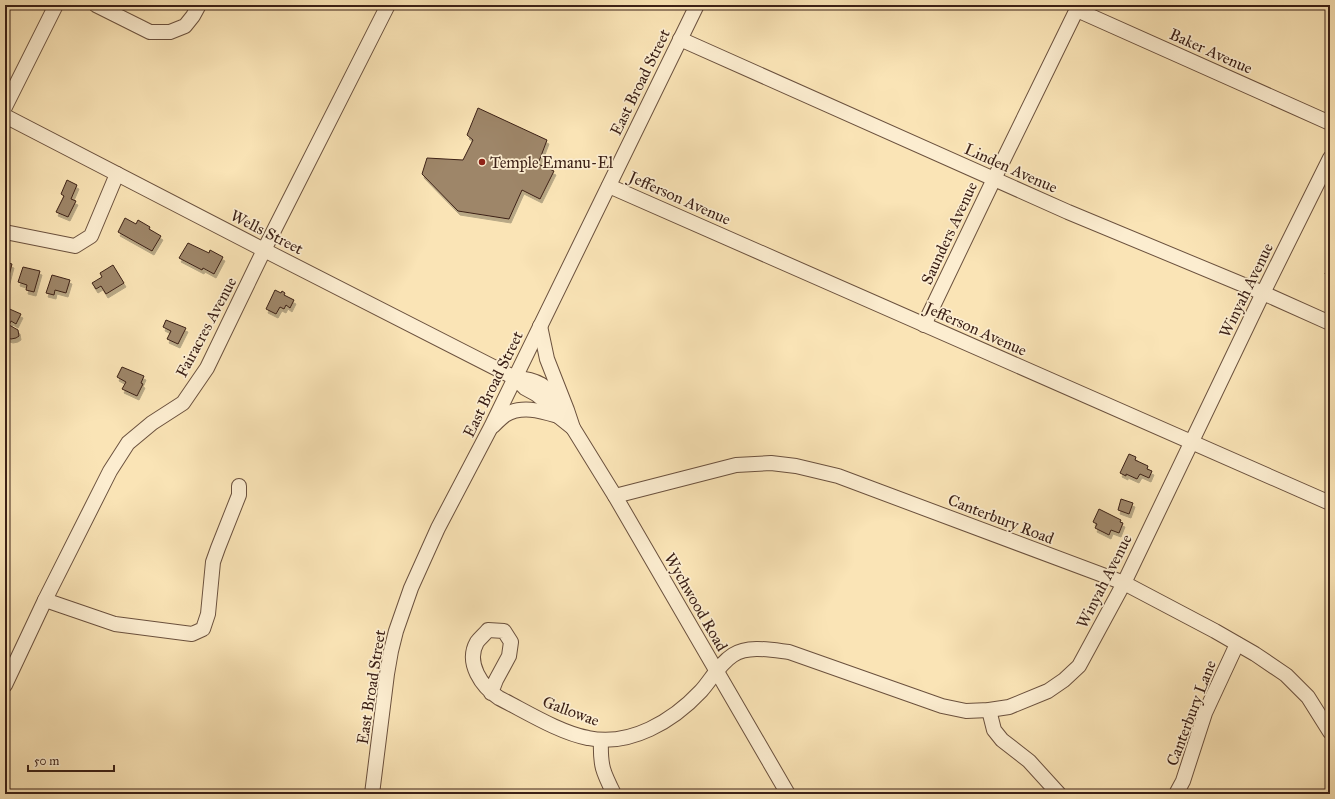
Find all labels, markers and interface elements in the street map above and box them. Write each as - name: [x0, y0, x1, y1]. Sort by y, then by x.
- street label: Baker Avenue: [1167, 24, 1256, 78]
- street label: East Broad Street: [606, 26, 674, 138]
- street label: Linden Avenue: [962, 139, 1061, 197]
- place label: Temple Emanu-El: [490, 153, 614, 172]
- marker: Temple Emanu-El: [477, 157, 487, 167]
- street label: Jefferson Avenue: [624, 166, 734, 230]
- street label: Saunders Avenue: [917, 178, 981, 287]
- street label: Wells Street: [228, 206, 307, 259]
- street label: Winyah Avenue: [1215, 239, 1277, 340]
- street label: Fairacres Avenue: [172, 273, 241, 380]
- street label: Jefferson Avenue: [920, 297, 1030, 361]
- street label: East Broad Street: [459, 328, 527, 440]
- street label: Canterbury Road: [945, 490, 1057, 548]
- street label: Winyah Avenue: [1072, 531, 1136, 631]
- street label: Wychwood Road: [660, 550, 732, 654]
- street label: East Broad Street: [353, 628, 389, 746]
- street label: Canterbury Lane: [1162, 657, 1220, 769]
- street label: Gallowae: [540, 692, 602, 730]
- scale bar: [28, 747, 114, 773]
- text: 50 m: [34, 754, 59, 768]

